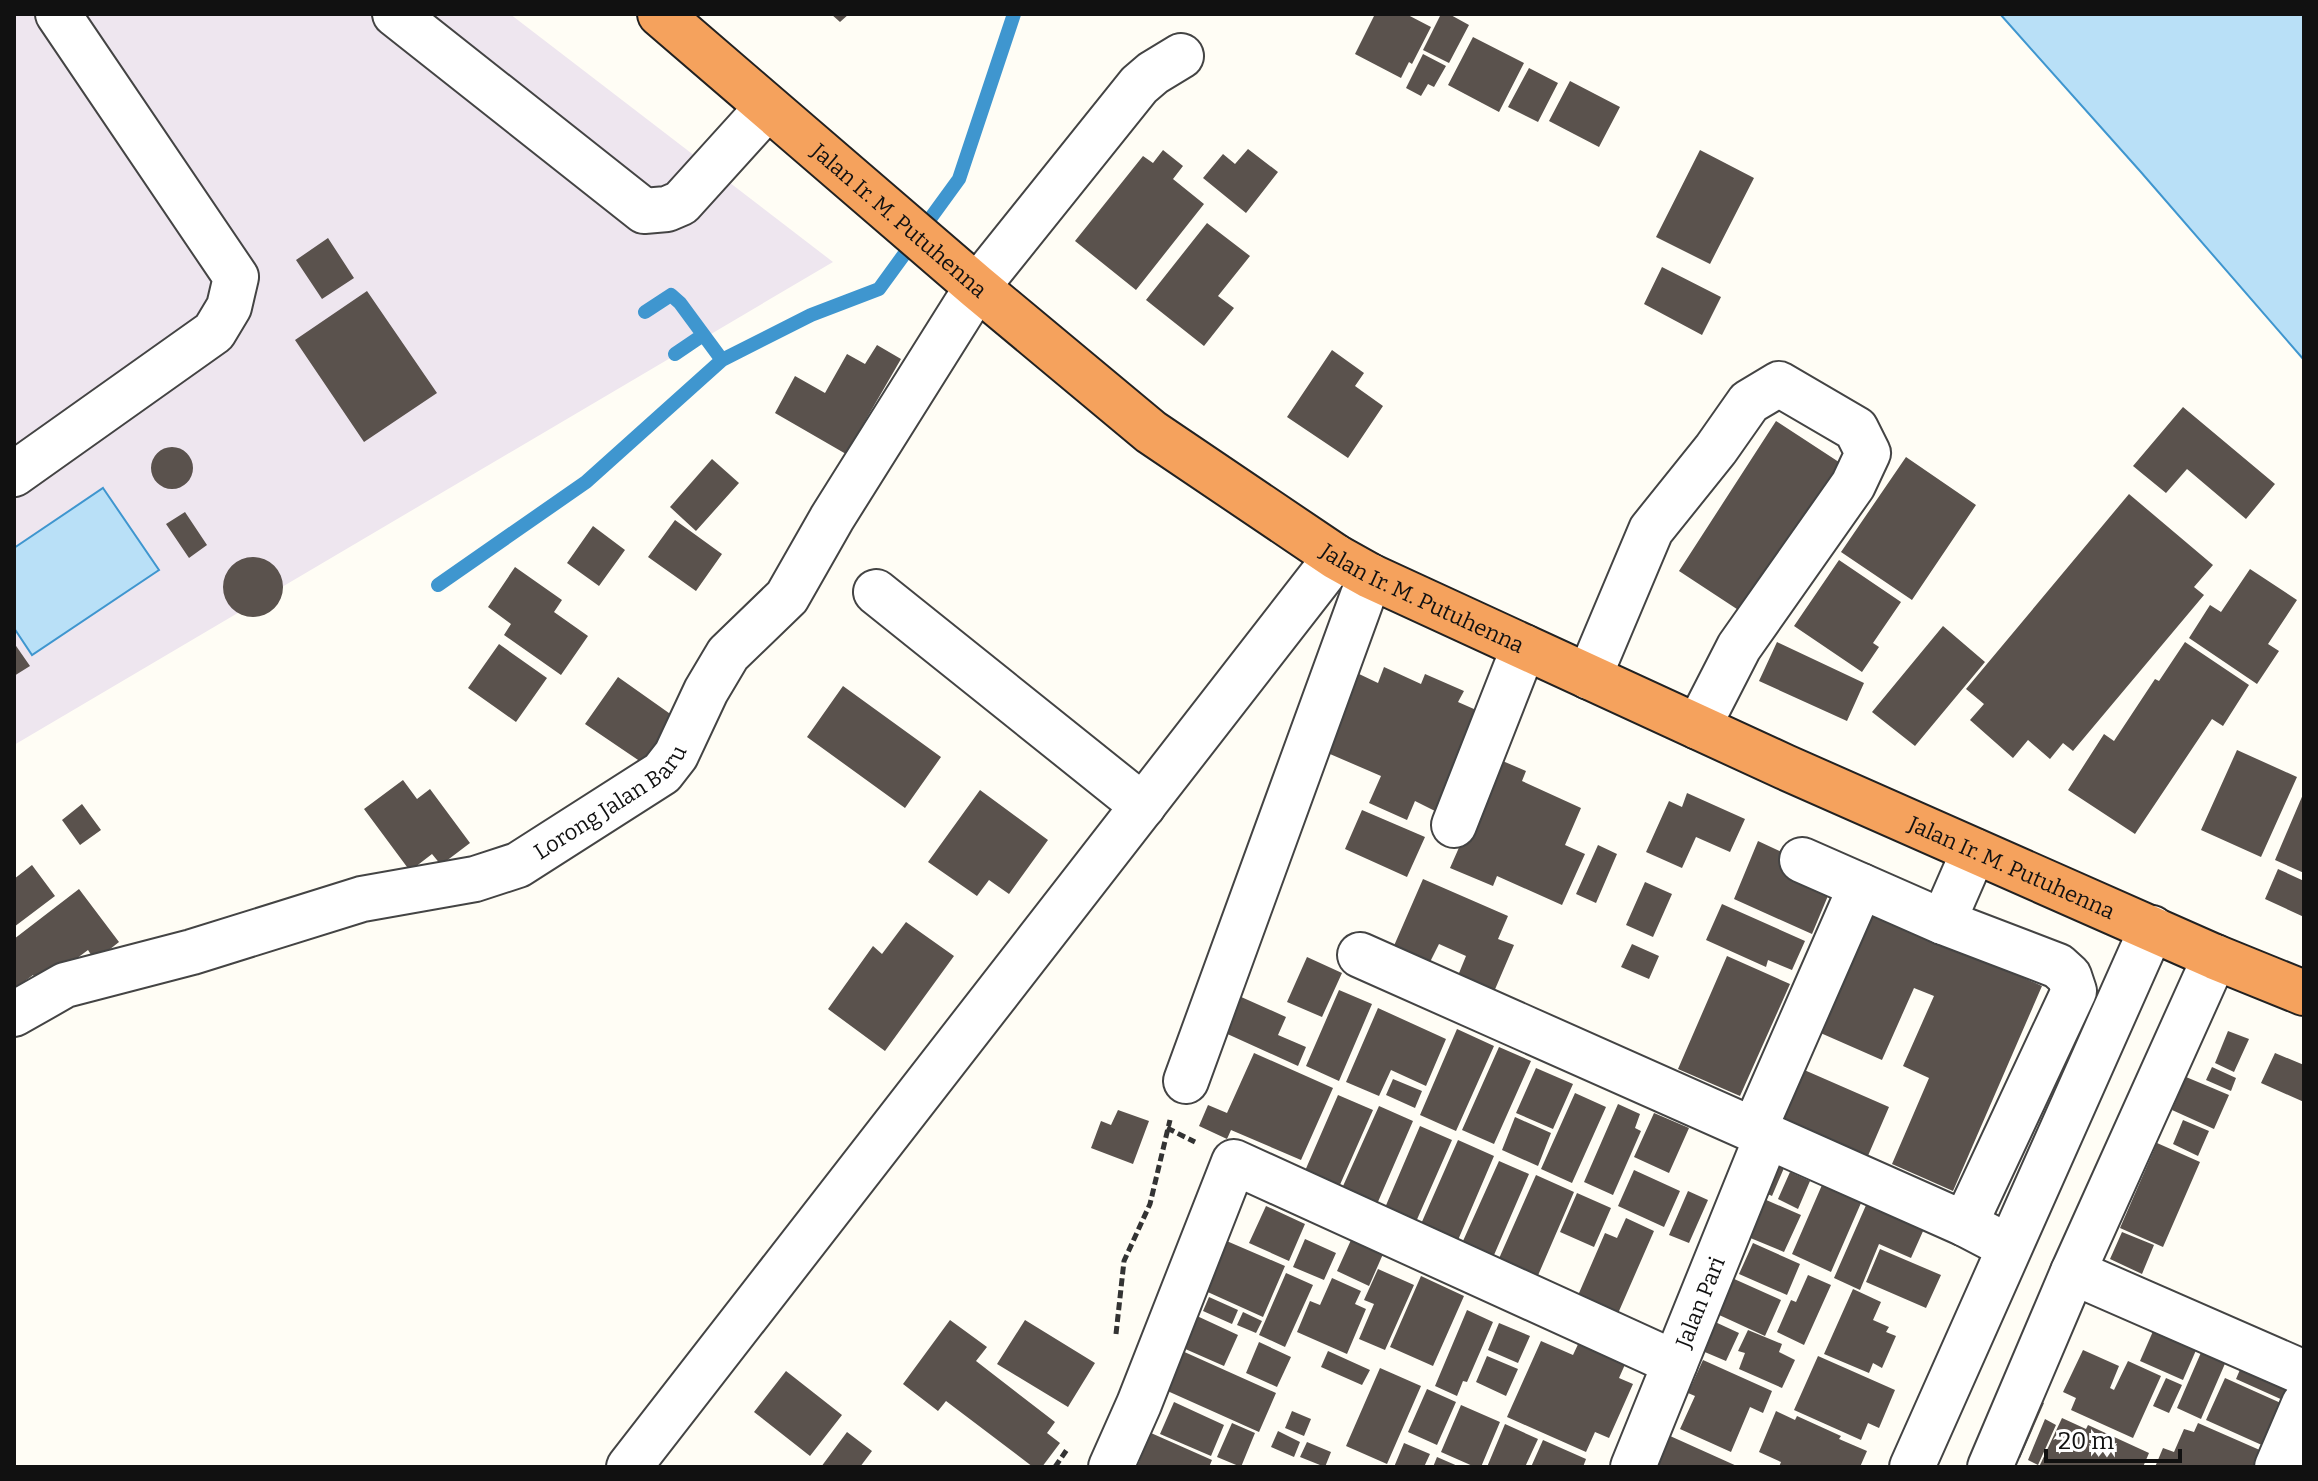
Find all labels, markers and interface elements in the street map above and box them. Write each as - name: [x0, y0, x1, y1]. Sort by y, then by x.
- street label: Jalan Ir. M. Putuhenna: [805, 137, 992, 304]
- street label: Jalan Ir. M. Putuhenna: [1314, 537, 1528, 659]
- street label: Lorong Jalan Baru: [529, 741, 693, 865]
- street label: Jalan Ir. M. Putuhenna: [1903, 810, 2119, 925]
- street label: Jalan Pari: [1669, 1252, 1731, 1353]
- scale bar: [2046, 1413, 2180, 1463]
- text: 20 m: [2058, 1427, 2114, 1455]

